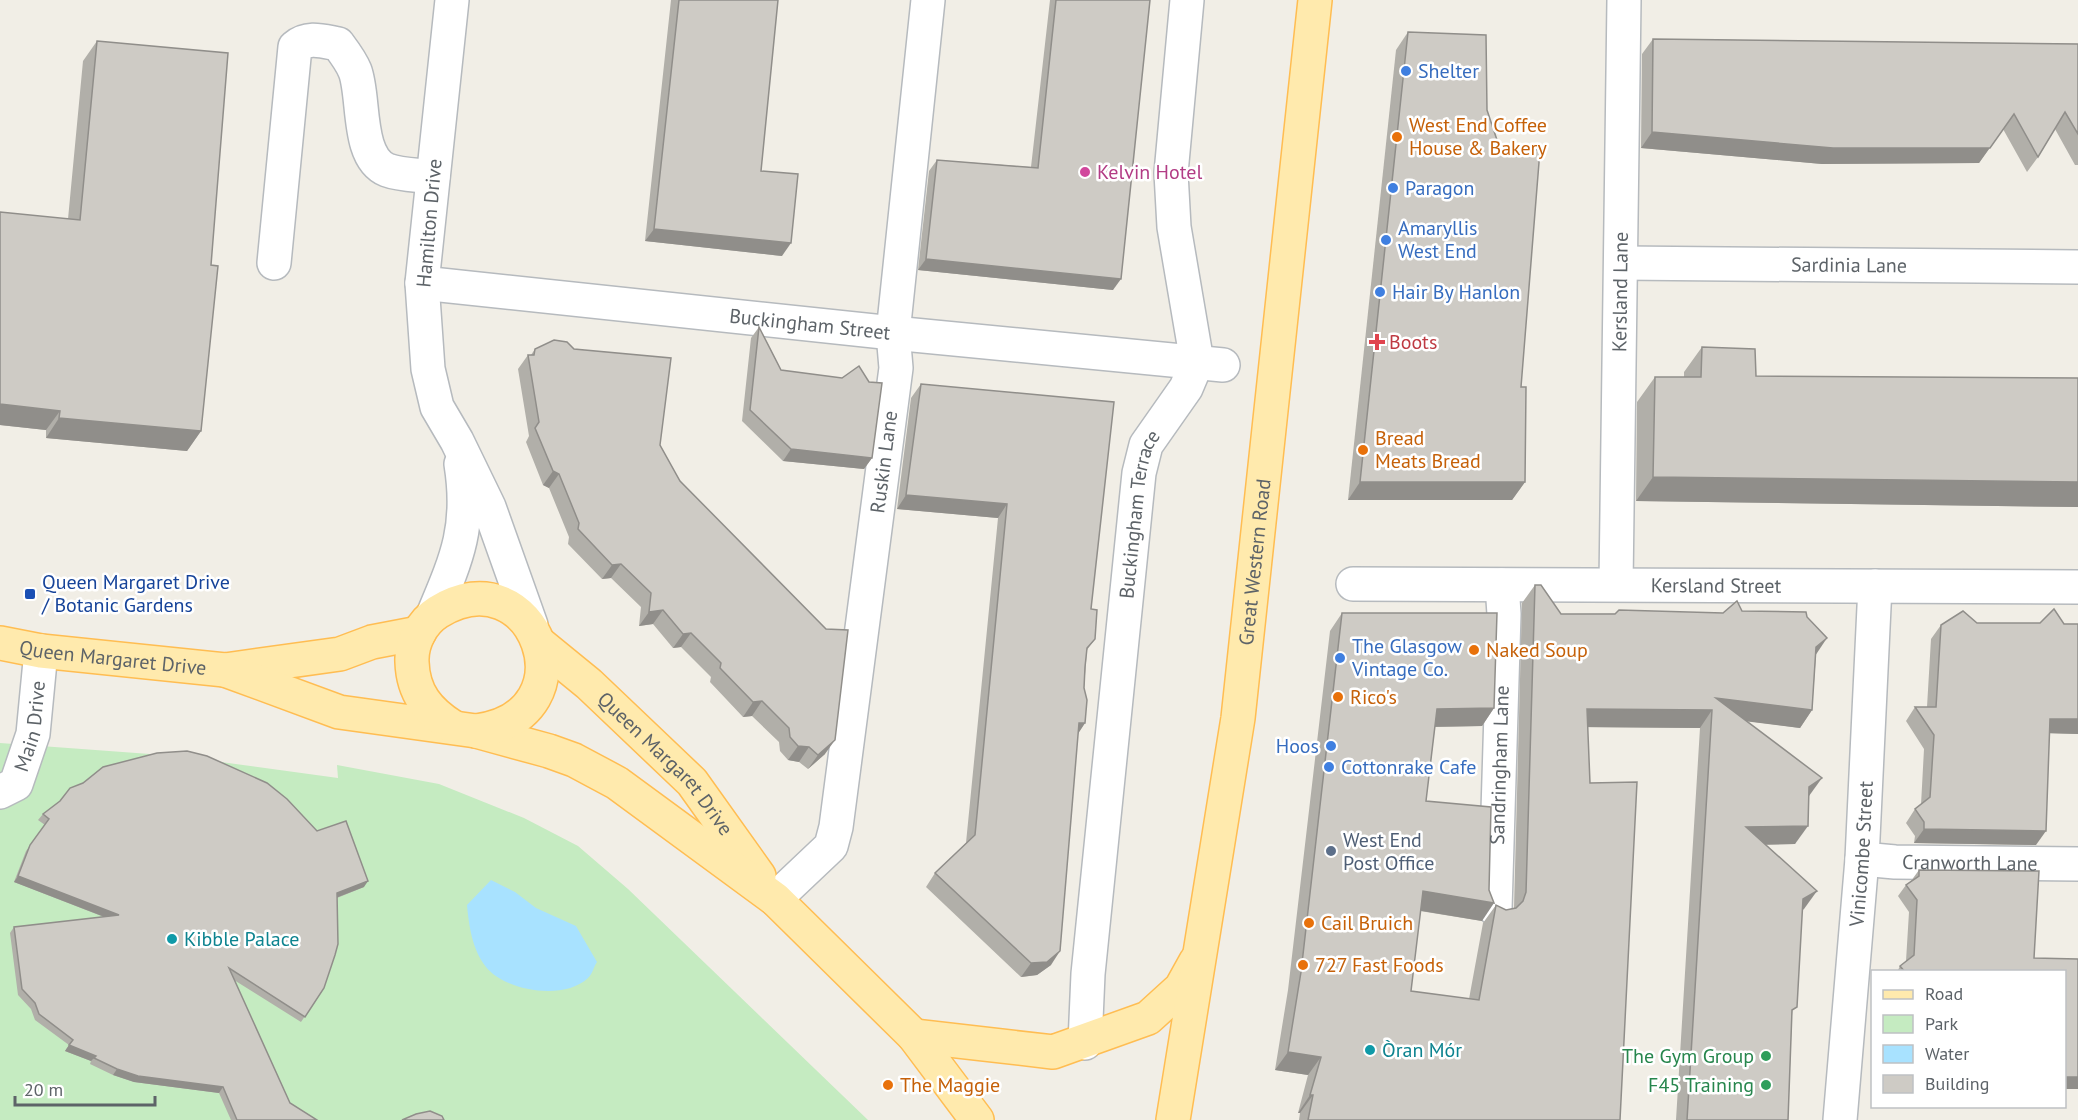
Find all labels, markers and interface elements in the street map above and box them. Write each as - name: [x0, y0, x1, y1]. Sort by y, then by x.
- place label: Shelter: [1418, 58, 1479, 84]
- marker: Shelter: [1399, 64, 1413, 78]
- place label: West End Coffee House & Bakery: [1409, 112, 1547, 161]
- marker: West End Coffee House & Bakery: [1390, 130, 1404, 144]
- street label: Hamilton Drive: [410, 158, 448, 288]
- place label: Kelvin Hotel: [1097, 159, 1202, 185]
- marker: Kelvin Hotel: [1078, 165, 1092, 179]
- place label: Paragon: [1405, 175, 1475, 201]
- marker: Paragon: [1386, 181, 1400, 195]
- place label: Amaryllis West End: [1398, 215, 1477, 264]
- street label: Kersland Lane: [1606, 232, 1634, 352]
- marker: Amaryllis West End: [1379, 233, 1393, 247]
- street label: Sardinia Lane: [1791, 251, 1907, 279]
- place label: Hair By Hanlon: [1392, 279, 1520, 305]
- marker: Hair By Hanlon: [1373, 285, 1387, 299]
- street label: Buckingham Street: [728, 303, 892, 346]
- place label: Boots: [1389, 329, 1437, 355]
- marker: Boots: [1370, 335, 1384, 349]
- street label: Ruskin Lane: [864, 409, 903, 515]
- street label: Buckingham Terrace: [1113, 424, 1166, 600]
- place label: Bread Meats Bread: [1375, 425, 1481, 474]
- marker: Bread Meats Bread: [1356, 443, 1370, 457]
- street label: Great Western Road: [1233, 477, 1277, 647]
- place label: Queen Margaret Drive / Botanic Gardens: [41, 569, 230, 618]
- street label: Kersland Street: [1651, 572, 1782, 599]
- marker: Queen Margaret Drive / Botanic Gardens: [23, 587, 37, 601]
- place label: The Glasgow Vintage Co.: [1351, 633, 1462, 682]
- street label: Queen Margaret Drive: [17, 634, 208, 681]
- place label: Naked Soup: [1486, 637, 1588, 663]
- marker: Naked Soup: [1467, 643, 1481, 657]
- marker: The Glasgow Vintage Co.: [1333, 651, 1347, 665]
- street label: Main Drive: [8, 680, 51, 775]
- place label: Rico's: [1350, 684, 1397, 710]
- street label: Sandringham Lane: [1484, 685, 1515, 845]
- street label: Queen Margaret Drive: [592, 686, 739, 841]
- marker: Rico's: [1331, 690, 1345, 704]
- place label: Hoos: [1276, 733, 1319, 759]
- marker: Hoos: [1324, 739, 1338, 753]
- place label: Cottonrake Cafe: [1341, 754, 1476, 780]
- marker: Cottonrake Cafe: [1322, 760, 1336, 774]
- street label: Vinicombe Street: [1843, 780, 1879, 929]
- place label: West End Post Office: [1343, 827, 1434, 876]
- marker: West End Post Office: [1324, 844, 1338, 858]
- street label: Cranworth Lane: [1902, 849, 2038, 877]
- place label: Cail Bruich: [1321, 910, 1413, 936]
- marker: Cail Bruich: [1302, 916, 1316, 930]
- place label: Kibble Palace: [184, 926, 299, 952]
- marker: Kibble Palace: [165, 932, 179, 946]
- place label: 727 Fast Foods: [1315, 952, 1444, 978]
- marker: 727 Fast Foods: [1296, 958, 1310, 972]
- legend: [1871, 970, 2066, 1108]
- text: Road: [1925, 982, 1963, 1005]
- text: Park: [1925, 1012, 1958, 1035]
- place label: Òran Mór: [1382, 1037, 1462, 1063]
- text: Water: [1925, 1042, 1969, 1065]
- marker: Òran Mór: [1363, 1043, 1377, 1057]
- place label: The Gym Group: [1622, 1043, 1754, 1069]
- marker: The Gym Group: [1759, 1049, 1773, 1063]
- scale bar: [15, 1069, 154, 1107]
- place label: The Maggie: [900, 1072, 1000, 1098]
- place label: F45 Training: [1648, 1072, 1754, 1098]
- text: Building: [1925, 1072, 1989, 1095]
- text: 20 m: [24, 1078, 63, 1101]
- marker: The Maggie: [881, 1078, 895, 1092]
- marker: F45 Training: [1759, 1078, 1773, 1092]

